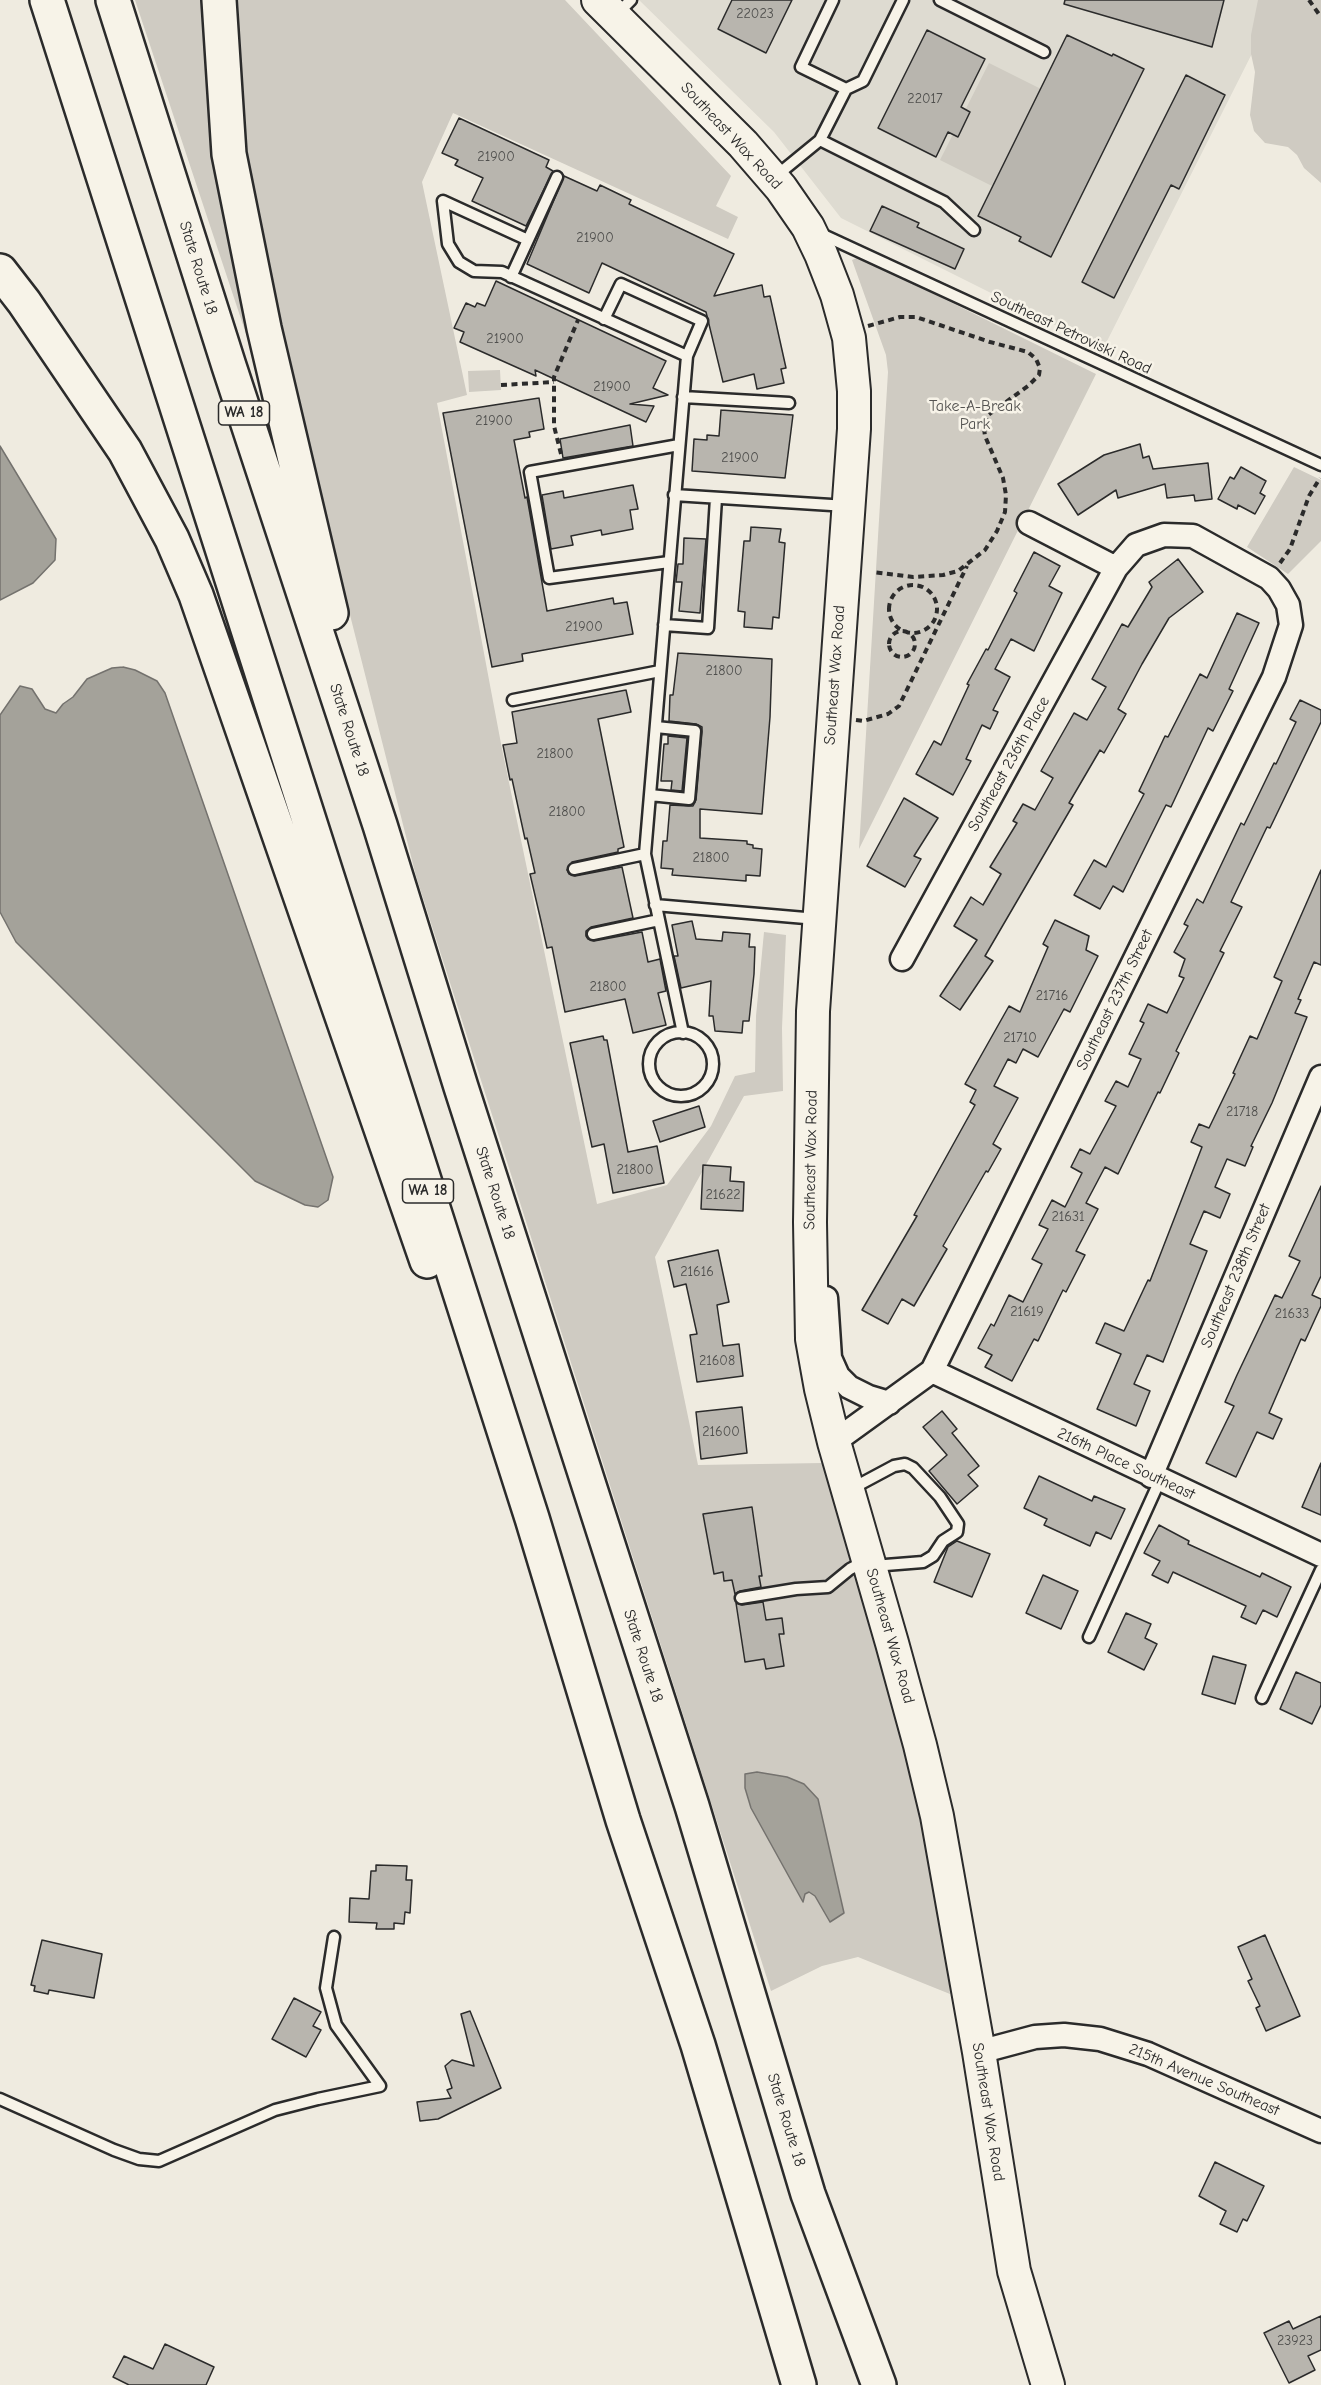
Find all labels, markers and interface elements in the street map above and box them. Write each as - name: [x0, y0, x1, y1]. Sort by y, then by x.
- house number: 22023: [736, 6, 774, 22]
- street label: Southeast Wax Road: [676, 78, 786, 194]
- house number: 22017: [907, 91, 943, 107]
- house number: 21900: [477, 149, 515, 165]
- street label: State Route 18: [175, 219, 221, 317]
- house number: 21900: [576, 230, 614, 246]
- street label: Southeast Petroviski Road: [988, 287, 1154, 379]
- house number: 21900: [486, 331, 524, 347]
- house number: 21900: [593, 379, 631, 395]
- park label: Take-A-Break Park: [929, 396, 1021, 434]
- road number: WA 18: [218, 401, 270, 425]
- house number: 21900: [475, 413, 513, 429]
- house number: 21900: [721, 450, 759, 466]
- street label: Southeast Wax Road: [821, 605, 849, 745]
- house number: 21900: [565, 619, 603, 635]
- house number: 21800: [705, 663, 743, 679]
- street label: State Route 18: [325, 681, 373, 779]
- street label: Southeast 236th Place: [964, 693, 1054, 835]
- house number: 21800: [536, 746, 574, 762]
- house number: 21800: [548, 804, 586, 820]
- house number: 21800: [692, 850, 730, 866]
- street label: Southeast 237th Street: [1073, 927, 1157, 1073]
- house number: 21800: [589, 979, 627, 995]
- house number: 21716: [1036, 988, 1068, 1004]
- house number: 21710: [1003, 1030, 1037, 1046]
- street label: Southeast Wax Road: [800, 1090, 822, 1230]
- house number: 21718: [1226, 1104, 1258, 1120]
- street label: State Route 18: [471, 1144, 519, 1242]
- house number: 21800: [616, 1162, 654, 1178]
- road number: WA 18: [402, 1179, 454, 1203]
- house number: 21622: [705, 1187, 741, 1203]
- street label: Southeast 238th Street: [1197, 1201, 1275, 1351]
- house number: 21631: [1051, 1209, 1085, 1225]
- house number: 21616: [680, 1264, 714, 1280]
- house number: 21619: [1010, 1304, 1044, 1320]
- house number: 21633: [1275, 1306, 1309, 1322]
- house number: 21608: [699, 1353, 735, 1369]
- house number: 21600: [702, 1424, 740, 1440]
- street label: 216th Place Southeast: [1054, 1424, 1198, 1504]
- street label: Southeast Wax Road: [861, 1566, 919, 1706]
- street label: State Route 18: [619, 1607, 667, 1705]
- street label: 215th Avenue Southeast: [1126, 2040, 1282, 2120]
- street label: Southeast Wax Road: [968, 2041, 1008, 2183]
- street label: State Route 18: [763, 2071, 809, 2169]
- house number: 23923: [1277, 2333, 1313, 2349]

